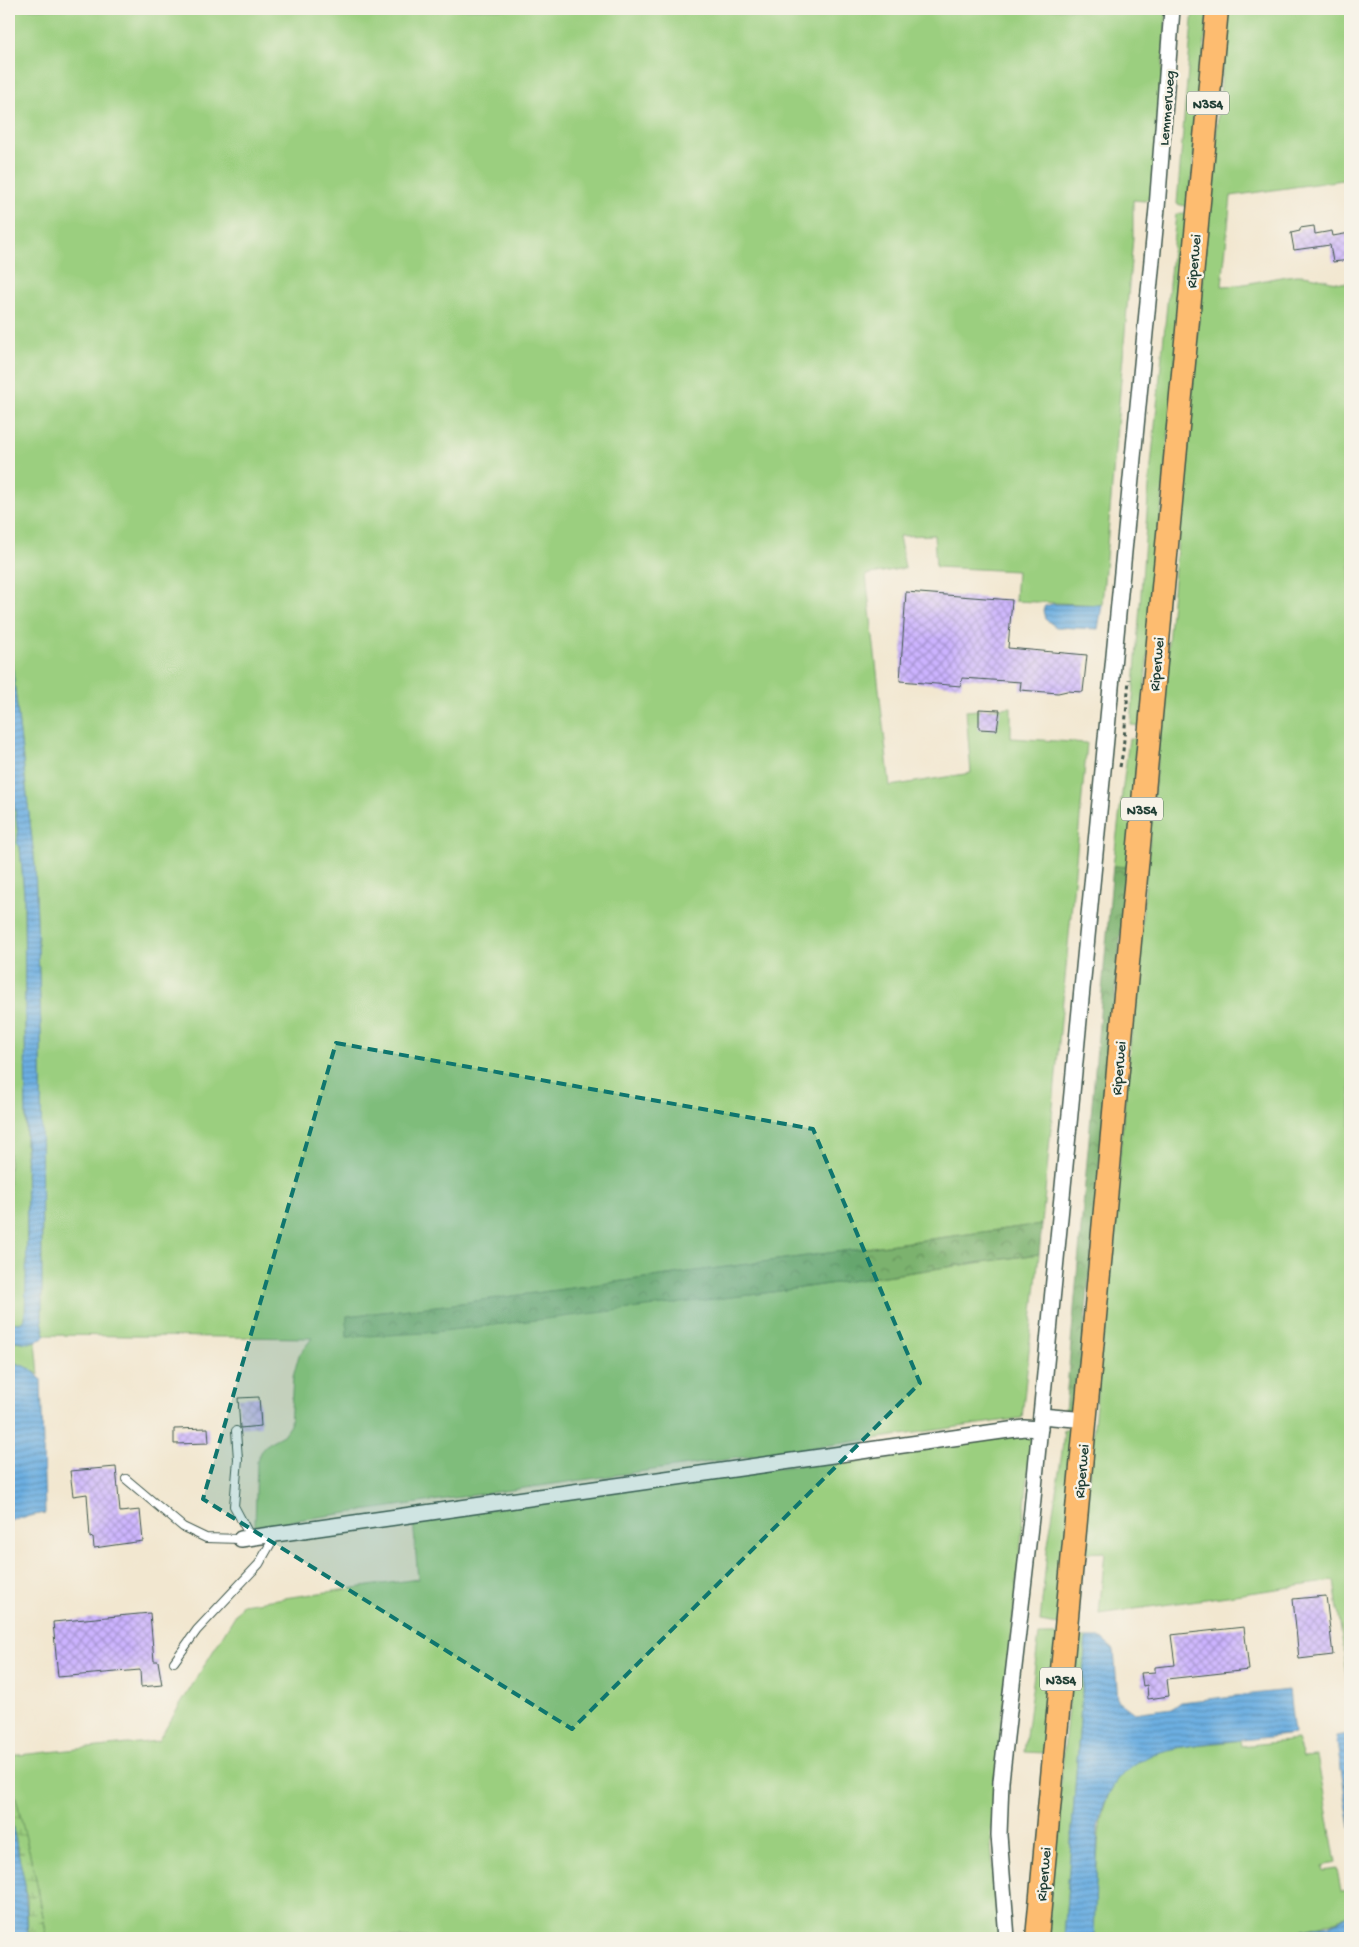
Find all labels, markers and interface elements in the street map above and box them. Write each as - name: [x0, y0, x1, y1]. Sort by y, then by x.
- street label: Lemmerweg: [1156, 70, 1180, 147]
- road number: N354: [1187, 92, 1229, 115]
- street label: Riperwei: [1184, 233, 1206, 289]
- street label: Riperwei: [1147, 636, 1169, 692]
- road number: N354: [1121, 798, 1163, 821]
- street label: Riperwei: [1109, 1040, 1131, 1096]
- street label: Riperwei: [1072, 1443, 1094, 1499]
- road number: N354: [1040, 1668, 1082, 1690]
- street label: Riperwei: [1034, 1846, 1056, 1902]

